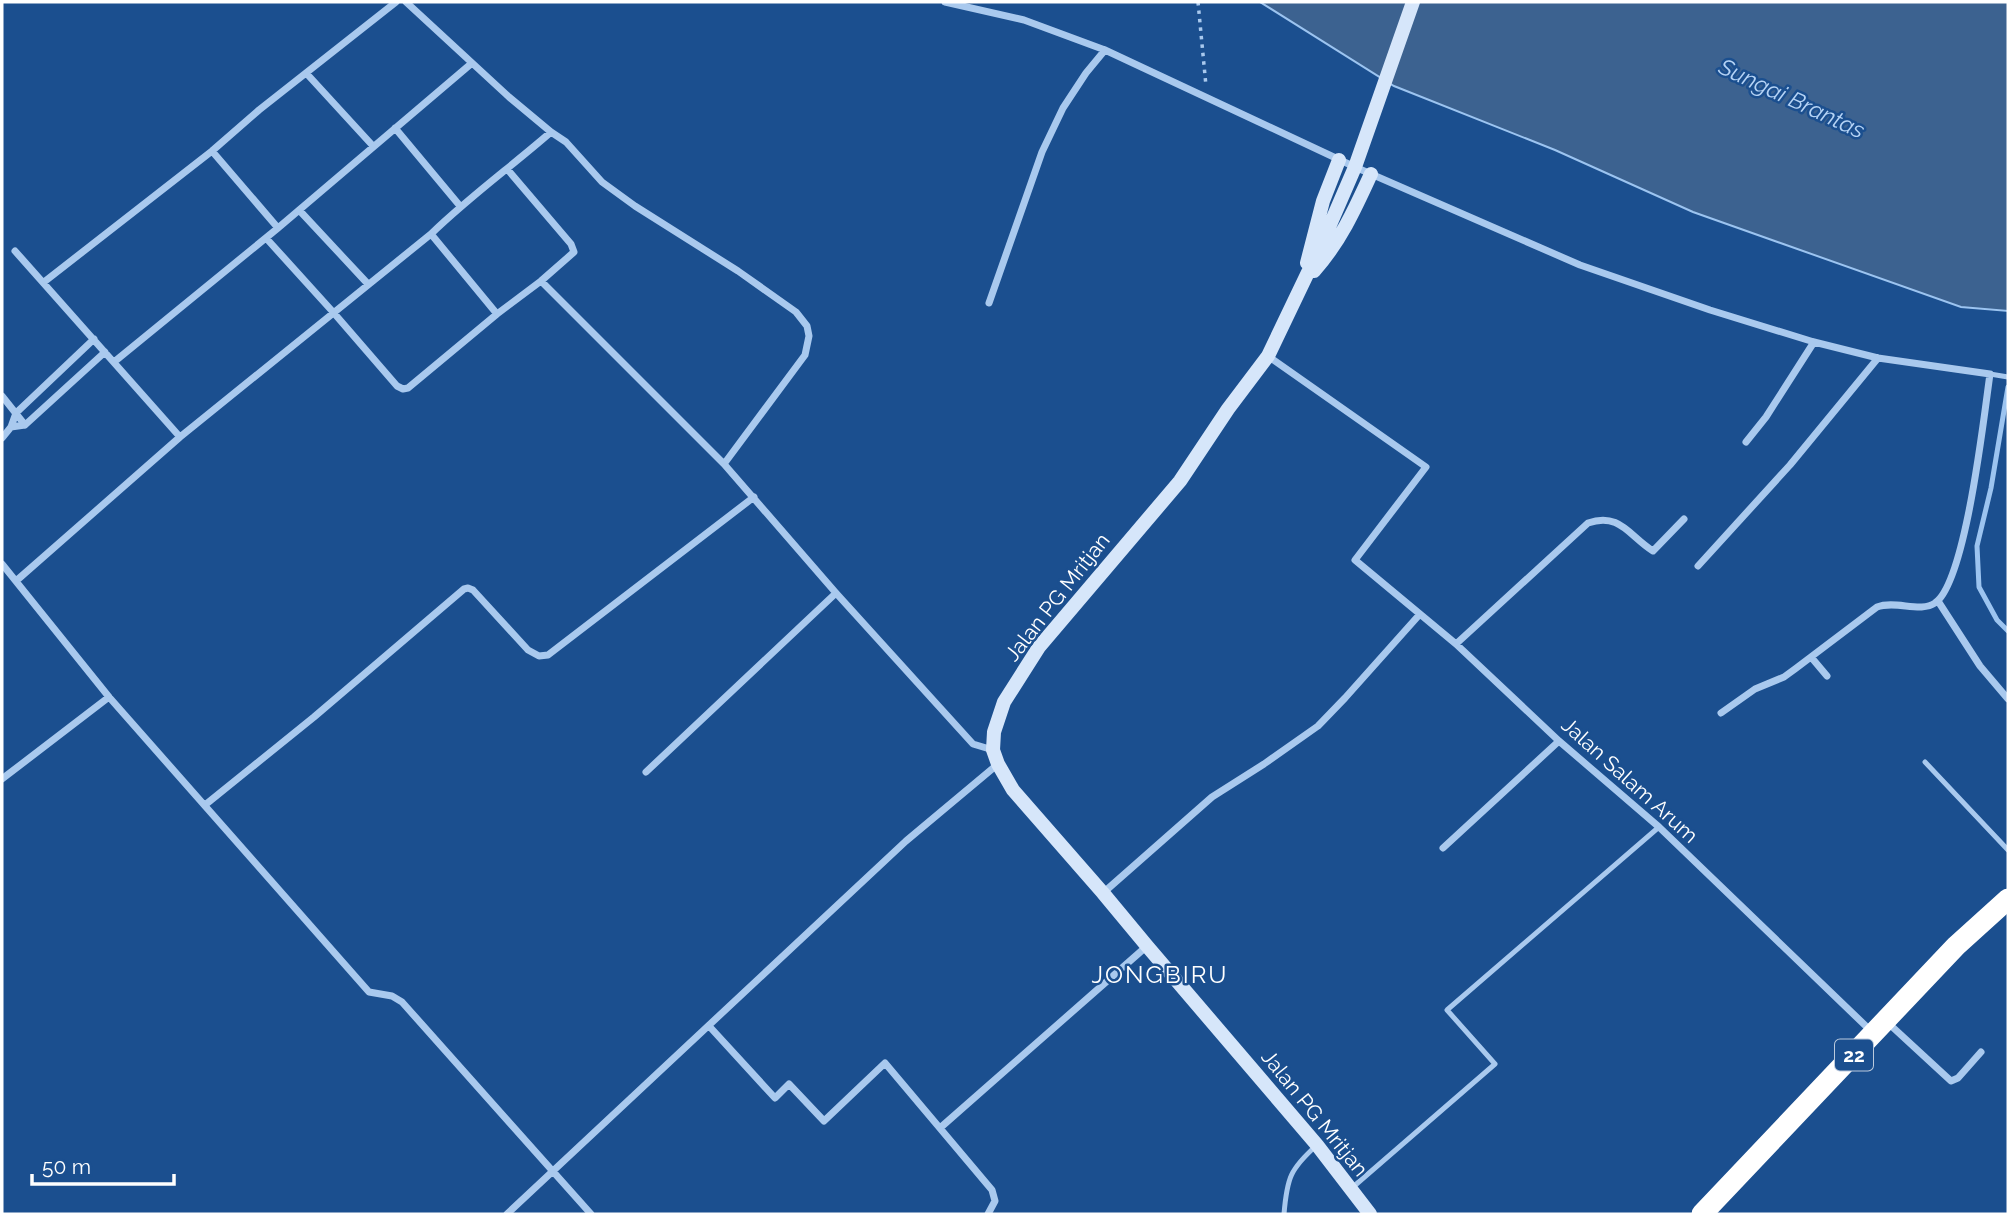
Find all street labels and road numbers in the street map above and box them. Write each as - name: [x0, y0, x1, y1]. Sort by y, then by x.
- street label: Jalan PG Mritjan: [999, 528, 1115, 666]
- street label: Jalan Salam Arum: [1557, 712, 1703, 848]
- road number: 22: [1835, 1040, 1873, 1070]
- street label: Jalan PG Mritjan: [1256, 1045, 1374, 1181]

